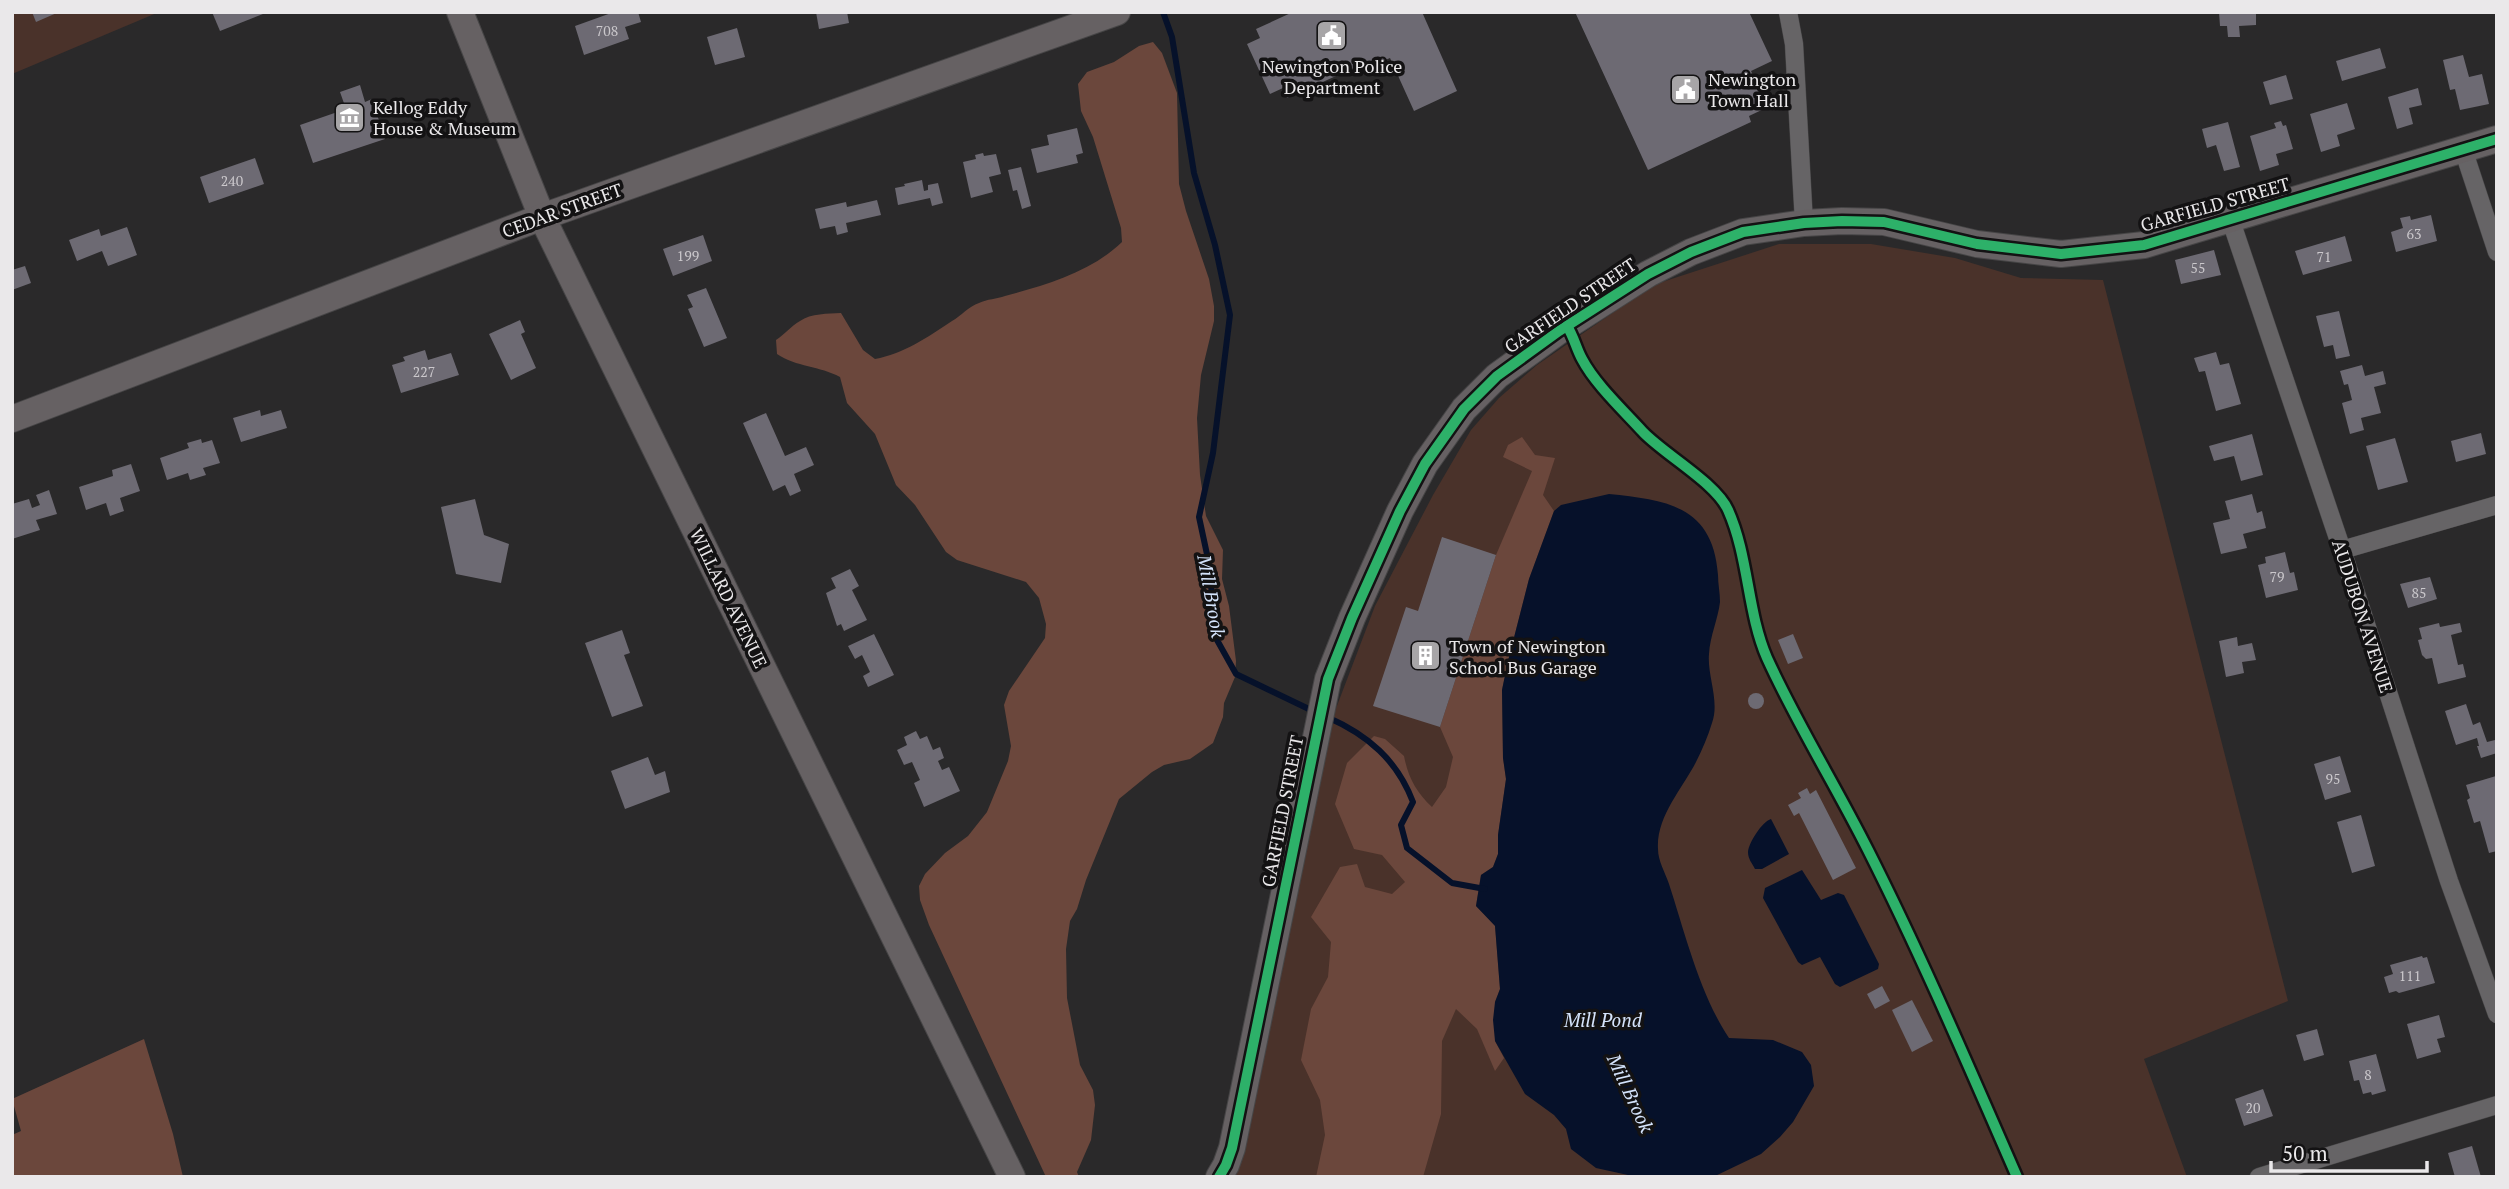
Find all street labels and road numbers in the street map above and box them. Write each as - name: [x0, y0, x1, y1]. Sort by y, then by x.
- street label: GARFIELD STREET: [2138, 171, 2292, 237]
- street label: CEDAR STREET: [499, 177, 625, 243]
- street label: GARFIELD STREET: [1499, 252, 1641, 358]
- street label: WILLARD AVENUE: [685, 524, 773, 672]
- street label: AUDUBON AVENUE: [2327, 536, 2399, 696]
- street label: GARFIELD STREET: [1256, 733, 1308, 889]

